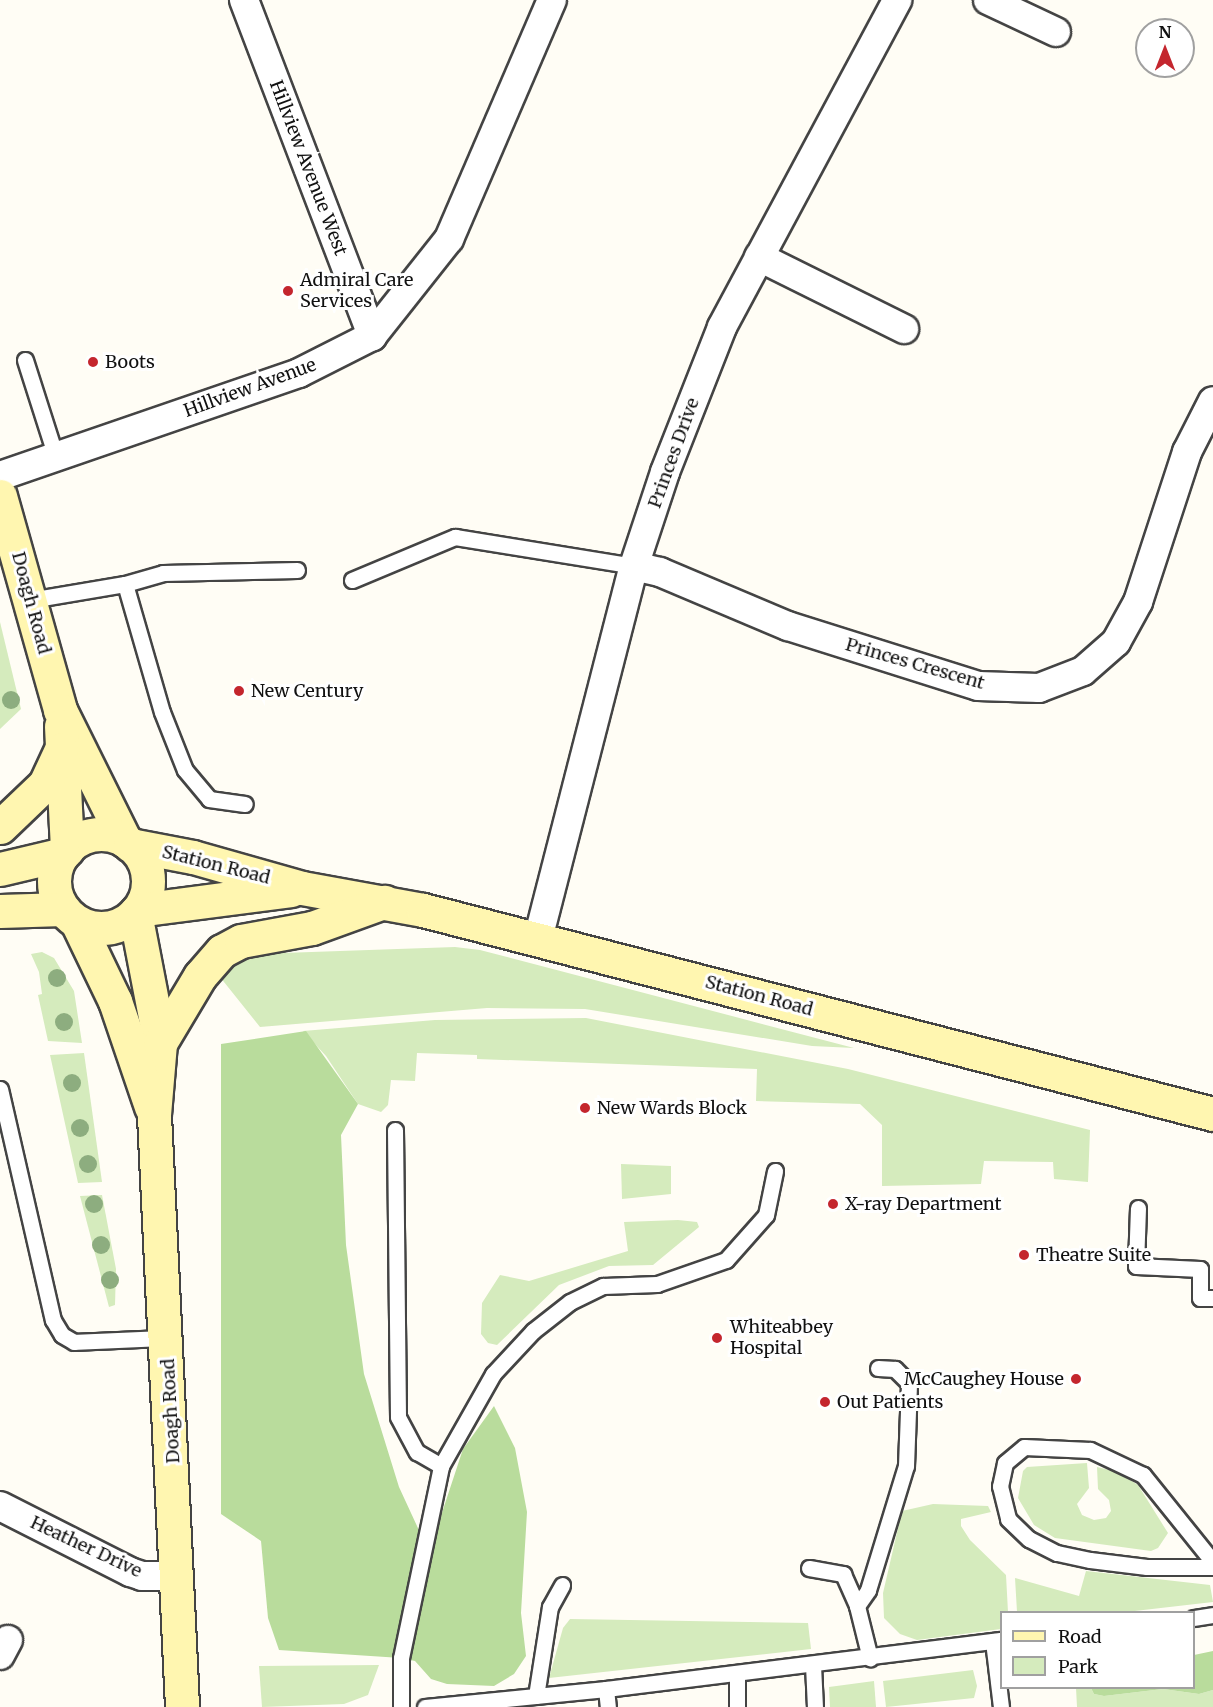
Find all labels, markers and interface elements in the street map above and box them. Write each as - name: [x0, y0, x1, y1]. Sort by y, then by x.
- north arrow: [1135, 18, 1195, 78]
- text: N: [1159, 22, 1171, 42]
- street label: Hillview Avenue West: [265, 77, 351, 259]
- place label: Admiral Care Services: [300, 270, 413, 312]
- marker: Admiral Care Services: [281, 284, 295, 298]
- place label: Boots: [105, 351, 155, 373]
- street label: Hillview Avenue: [181, 354, 319, 422]
- marker: Boots: [86, 355, 100, 369]
- street label: Princes Drive: [644, 395, 704, 511]
- street label: Doagh Road: [7, 550, 55, 656]
- street label: Princes Crescent: [843, 634, 987, 694]
- place label: New Century: [251, 680, 363, 702]
- marker: New Century: [232, 684, 246, 698]
- street label: Station Road: [160, 841, 272, 889]
- street label: Station Road: [703, 971, 815, 1021]
- place label: New Wards Block: [597, 1097, 747, 1119]
- marker: New Wards Block: [578, 1101, 592, 1115]
- place label: X-ray Department: [845, 1193, 1001, 1215]
- marker: X-ray Department: [826, 1197, 840, 1211]
- place label: Theatre Suite: [1036, 1244, 1151, 1266]
- marker: Theatre Suite: [1017, 1248, 1031, 1262]
- place label: Whiteabbey Hospital: [730, 1317, 833, 1360]
- marker: Whiteabbey Hospital: [708, 1329, 726, 1347]
- street label: Doagh Road: [157, 1358, 185, 1464]
- place label: McCaughey House: [904, 1368, 1064, 1390]
- marker: McCaughey House: [1069, 1372, 1083, 1386]
- place label: Out Patients: [837, 1391, 943, 1413]
- marker: Out Patients: [818, 1395, 832, 1409]
- street label: Heather Drive: [27, 1512, 145, 1582]
- legend: [1000, 1611, 1195, 1689]
- text: Road: [1058, 1625, 1102, 1648]
- text: Park: [1058, 1655, 1098, 1678]

